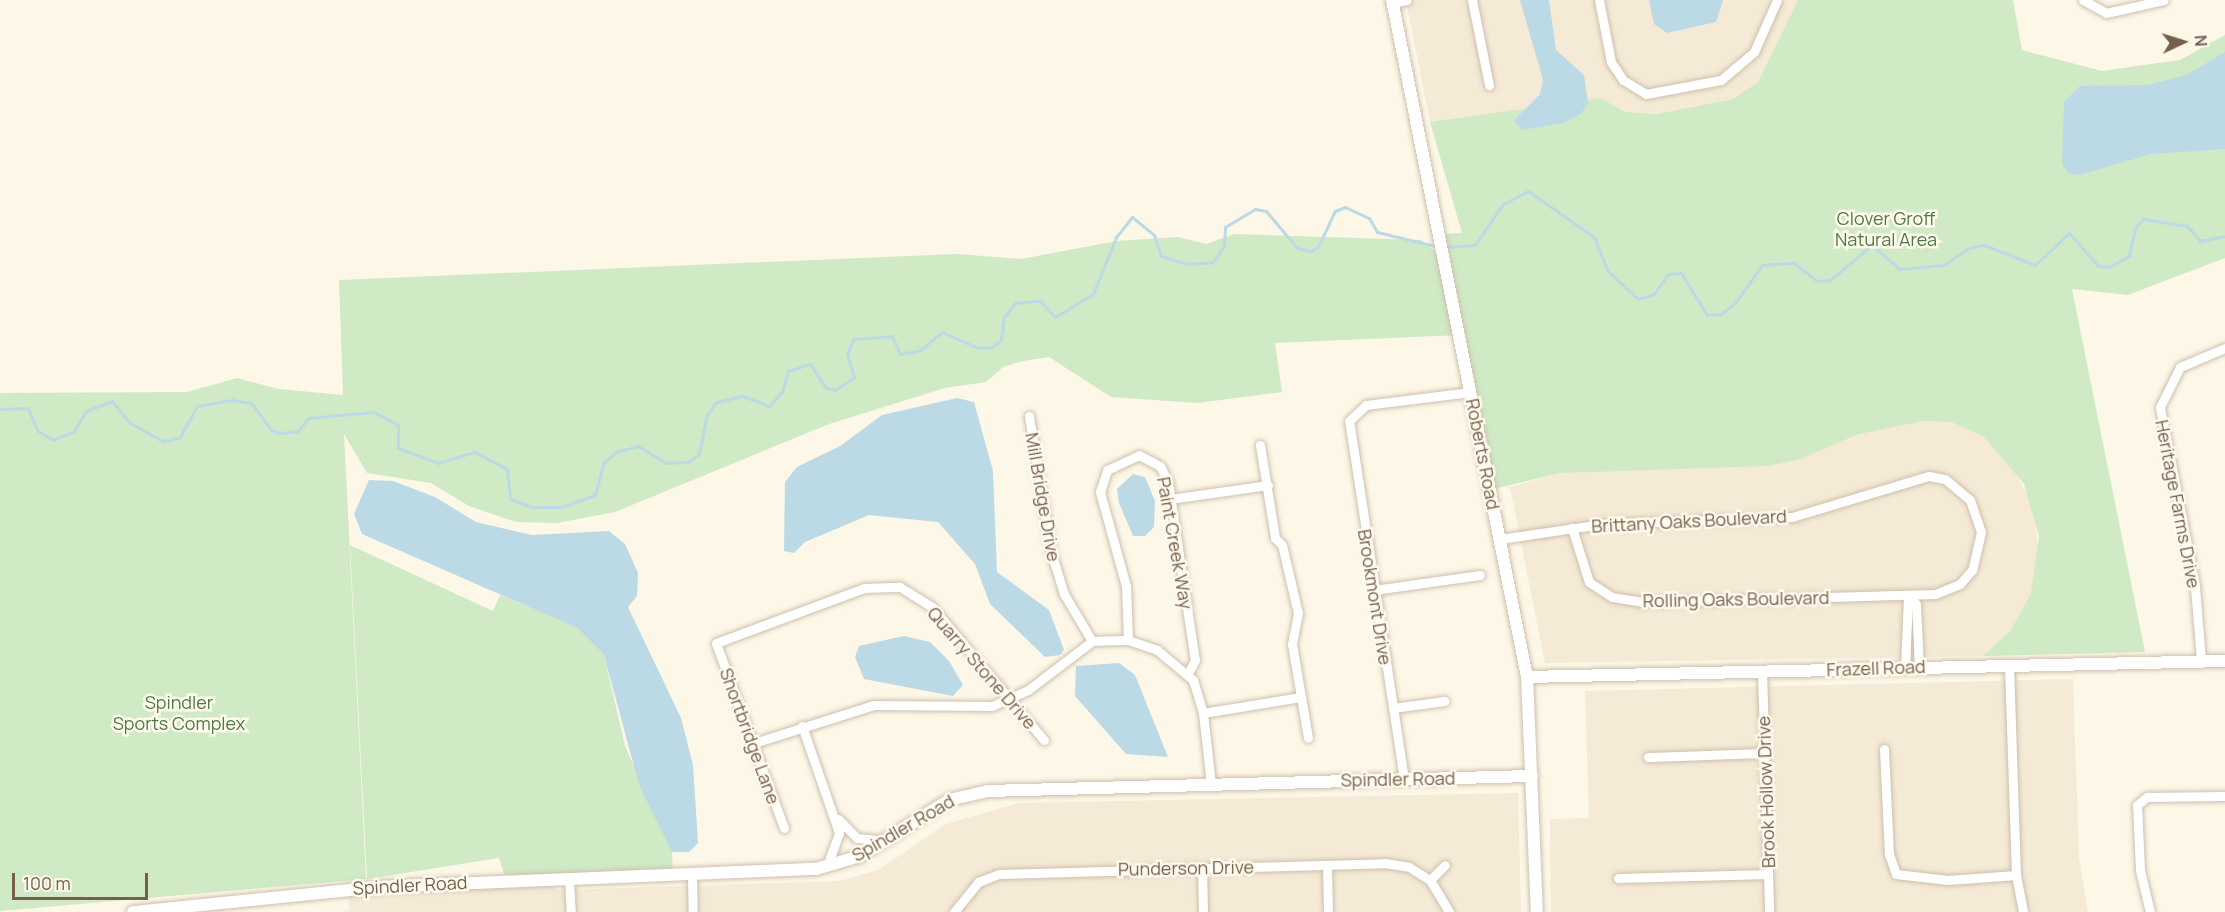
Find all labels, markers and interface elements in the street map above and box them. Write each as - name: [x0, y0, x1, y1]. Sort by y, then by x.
- north arrow: [2153, 12, 2213, 72]
- text: N: [2190, 34, 2212, 47]
- park label: Clover Groff Natural Area: [1835, 208, 1937, 250]
- street label: Roberts Road: [1462, 397, 1504, 511]
- street label: Heritage Farms Drive: [2151, 418, 2205, 590]
- street label: Mill Bridge Drive: [1021, 431, 1065, 563]
- street label: Paint Creek Way: [1153, 475, 1197, 611]
- street label: Brittany Oaks Boulevard: [1591, 505, 1787, 537]
- street label: Brookmont Drive: [1354, 528, 1396, 666]
- street label: Rolling Oaks Boulevard: [1642, 587, 1830, 611]
- street label: Quarry Stone Drive: [923, 602, 1041, 734]
- street label: Frazell Road: [1826, 655, 1926, 681]
- street label: Shortbridge Lane: [715, 665, 785, 807]
- park label: Spindler Sports Complex: [113, 692, 245, 734]
- street label: Brook Hollow Drive: [1753, 716, 1779, 868]
- street label: Spindler Road: [1340, 767, 1456, 791]
- street label: Spindler Road: [848, 790, 958, 866]
- street label: Punderson Drive: [1118, 856, 1254, 880]
- scale bar: [15, 861, 152, 899]
- text: 100 m: [23, 871, 71, 895]
- street label: Spindler Road: [352, 871, 468, 899]

